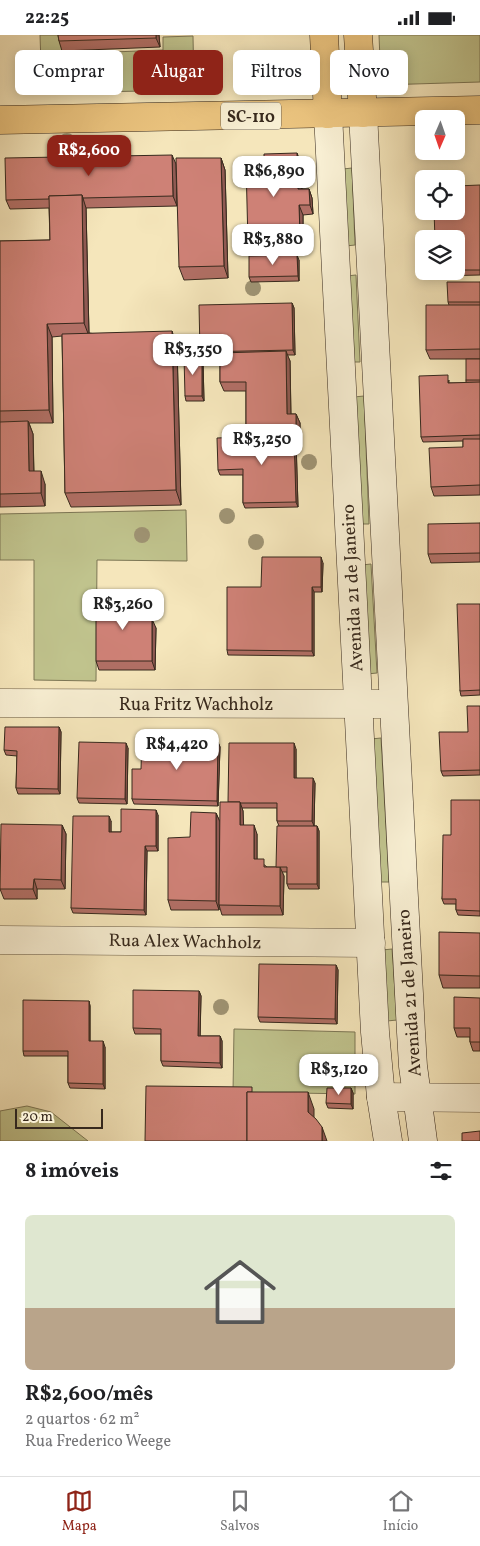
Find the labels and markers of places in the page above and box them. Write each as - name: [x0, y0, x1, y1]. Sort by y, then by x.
- pin: R$2,600: [43, 135, 135, 177]
- pin: R$6,890: [228, 155, 320, 198]
- pin: R$3,880: [227, 223, 319, 266]
- pin: R$3,350: [147, 333, 239, 376]
- pin: R$3,250: [216, 423, 308, 466]
- pin: R$3,260: [77, 589, 169, 631]
- pin: R$4,420: [131, 729, 223, 771]
- pin: R$3,120: [293, 1053, 385, 1096]

